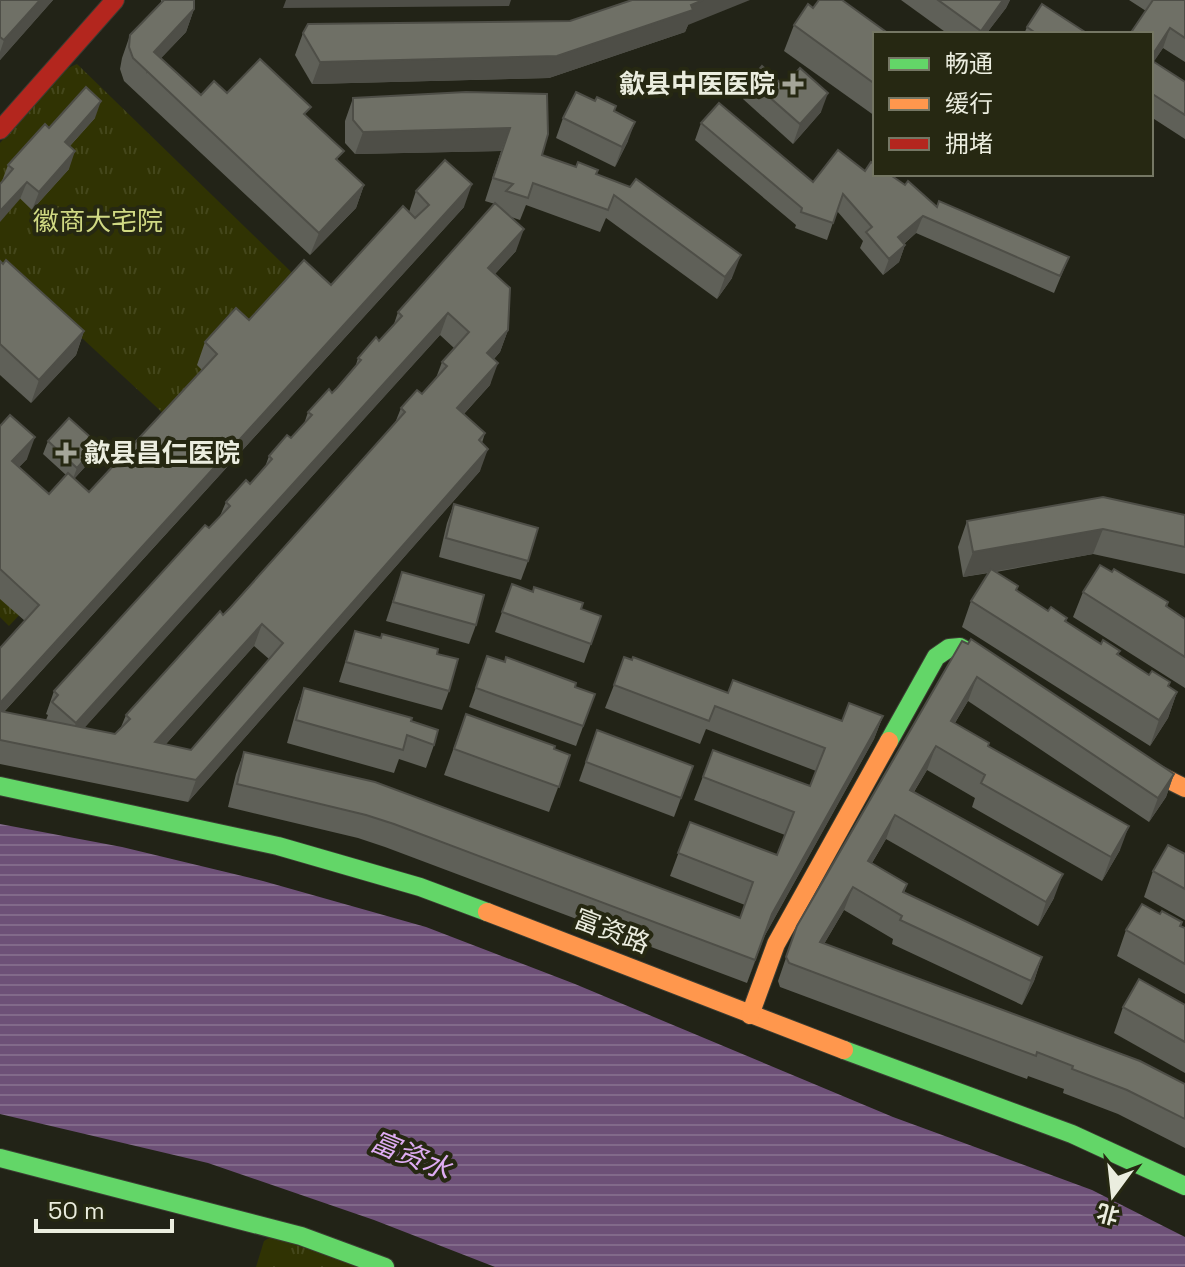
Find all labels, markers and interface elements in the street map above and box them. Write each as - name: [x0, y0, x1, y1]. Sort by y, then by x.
- legend: [873, 32, 1153, 176]
- text: 畅通: [945, 48, 993, 79]
- place label: 歙县中医医院: [619, 67, 775, 101]
- marker: 歙县中医医院: [782, 73, 804, 95]
- text: 缓行: [945, 88, 993, 119]
- text: 拥堵: [945, 128, 993, 159]
- park label: 徽商大宅院: [33, 204, 163, 238]
- place label: 歙县昌仁医院: [84, 436, 240, 470]
- marker: 歙县昌仁医院: [55, 442, 77, 464]
- street label: 富资路: [569, 901, 655, 961]
- water label: 富资水: [365, 1123, 459, 1188]
- north arrow: [1073, 1155, 1153, 1235]
- scale bar: [36, 1183, 172, 1233]
- text: 50 m: [48, 1195, 105, 1226]
- text: 北: [1094, 1198, 1122, 1231]

